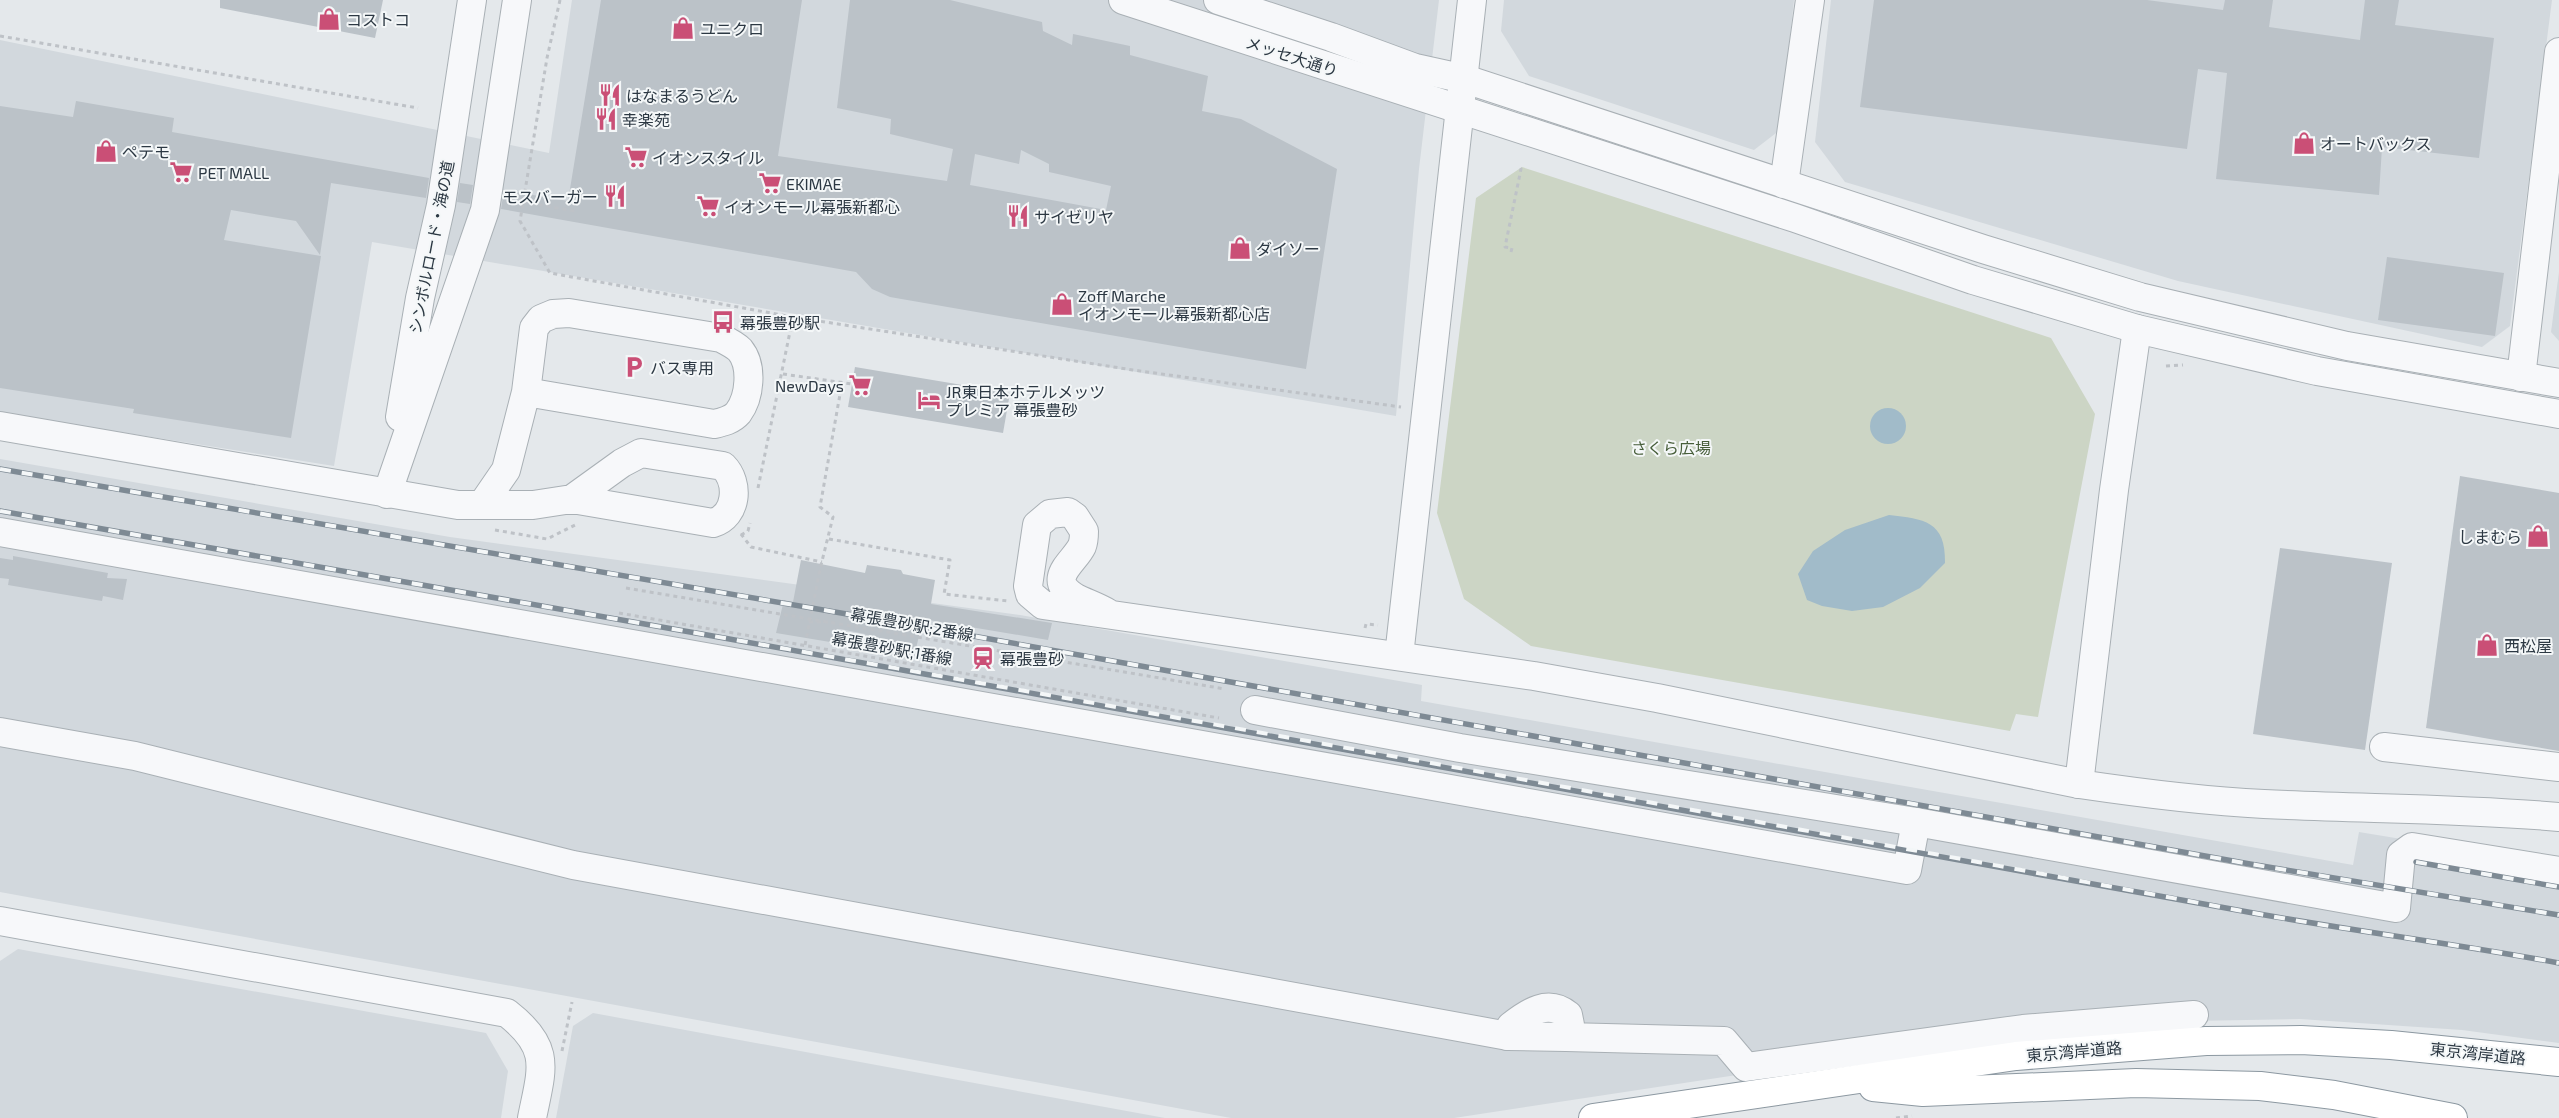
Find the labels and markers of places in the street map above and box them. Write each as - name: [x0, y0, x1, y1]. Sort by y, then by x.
- shop icon: コストコ: [316, 6, 342, 32]
- place label: コストコ: [346, 10, 410, 29]
- shop icon: ユニクロ: [670, 15, 696, 41]
- place label: ユニクロ: [700, 19, 764, 38]
- restaurant icon: はなまるうどん: [597, 82, 623, 108]
- place label: はなまるうどん: [626, 86, 738, 105]
- restaurant icon: 幸楽苑: [593, 106, 619, 132]
- place label: 幸楽苑: [622, 110, 670, 129]
- shop icon: オートバックス: [2291, 130, 2317, 156]
- place label: オートバックス: [2320, 134, 2432, 153]
- shop icon: ペテモ: [93, 138, 119, 164]
- place label: ペテモ: [122, 142, 170, 161]
- supermarket icon: イオンスタイル: [623, 144, 649, 170]
- place label: イオンスタイル: [652, 148, 764, 167]
- supermarket icon: PET MALL: [168, 159, 194, 185]
- place label: PET MALL: [198, 163, 269, 182]
- supermarket icon: EKIMAE: [757, 170, 783, 196]
- place label: EKIMAE: [786, 174, 842, 193]
- restaurant icon: モスバーガー: [602, 183, 628, 209]
- place label: モスバーガー: [502, 187, 598, 206]
- supermarket icon: イオンモール幕張新都心: [695, 193, 721, 219]
- place label: イオンモール幕張新都心: [724, 197, 900, 216]
- restaurant icon: サイゼリヤ: [1005, 203, 1031, 229]
- place label: サイゼリヤ: [1034, 207, 1114, 226]
- shop icon: ダイソー: [1227, 235, 1253, 261]
- place label: ダイソー: [1256, 239, 1320, 258]
- place label: Zoff Marche イオンモール幕張新都心店: [1078, 286, 1270, 323]
- shop icon: Zoff Marche イオンモール幕張新都心店: [1049, 291, 1075, 317]
- bus stop icon: 幕張豊砂駅: [710, 309, 736, 335]
- place label: 幕張豊砂駅: [740, 313, 820, 332]
- parking icon: バス専用: [621, 354, 647, 380]
- place label: バス専用: [650, 358, 714, 377]
- supermarket icon: NewDays: [847, 372, 873, 398]
- place label: NewDays: [775, 376, 844, 395]
- place label: JR東日本ホテルメッツ プレミア 幕張豊砂: [946, 382, 1105, 419]
- hotel icon: JR東日本ホテルメッツ プレミア 幕張豊砂: [916, 387, 942, 413]
- shop icon: しまむら: [2525, 523, 2551, 549]
- place label: しまむら: [2458, 527, 2522, 546]
- shop icon: 西松屋: [2474, 632, 2500, 658]
- place label: 西松屋: [2504, 636, 2552, 655]
- station icon: 幕張豊砂: [970, 645, 996, 671]
- place label: 幕張豊砂: [1000, 649, 1064, 668]

